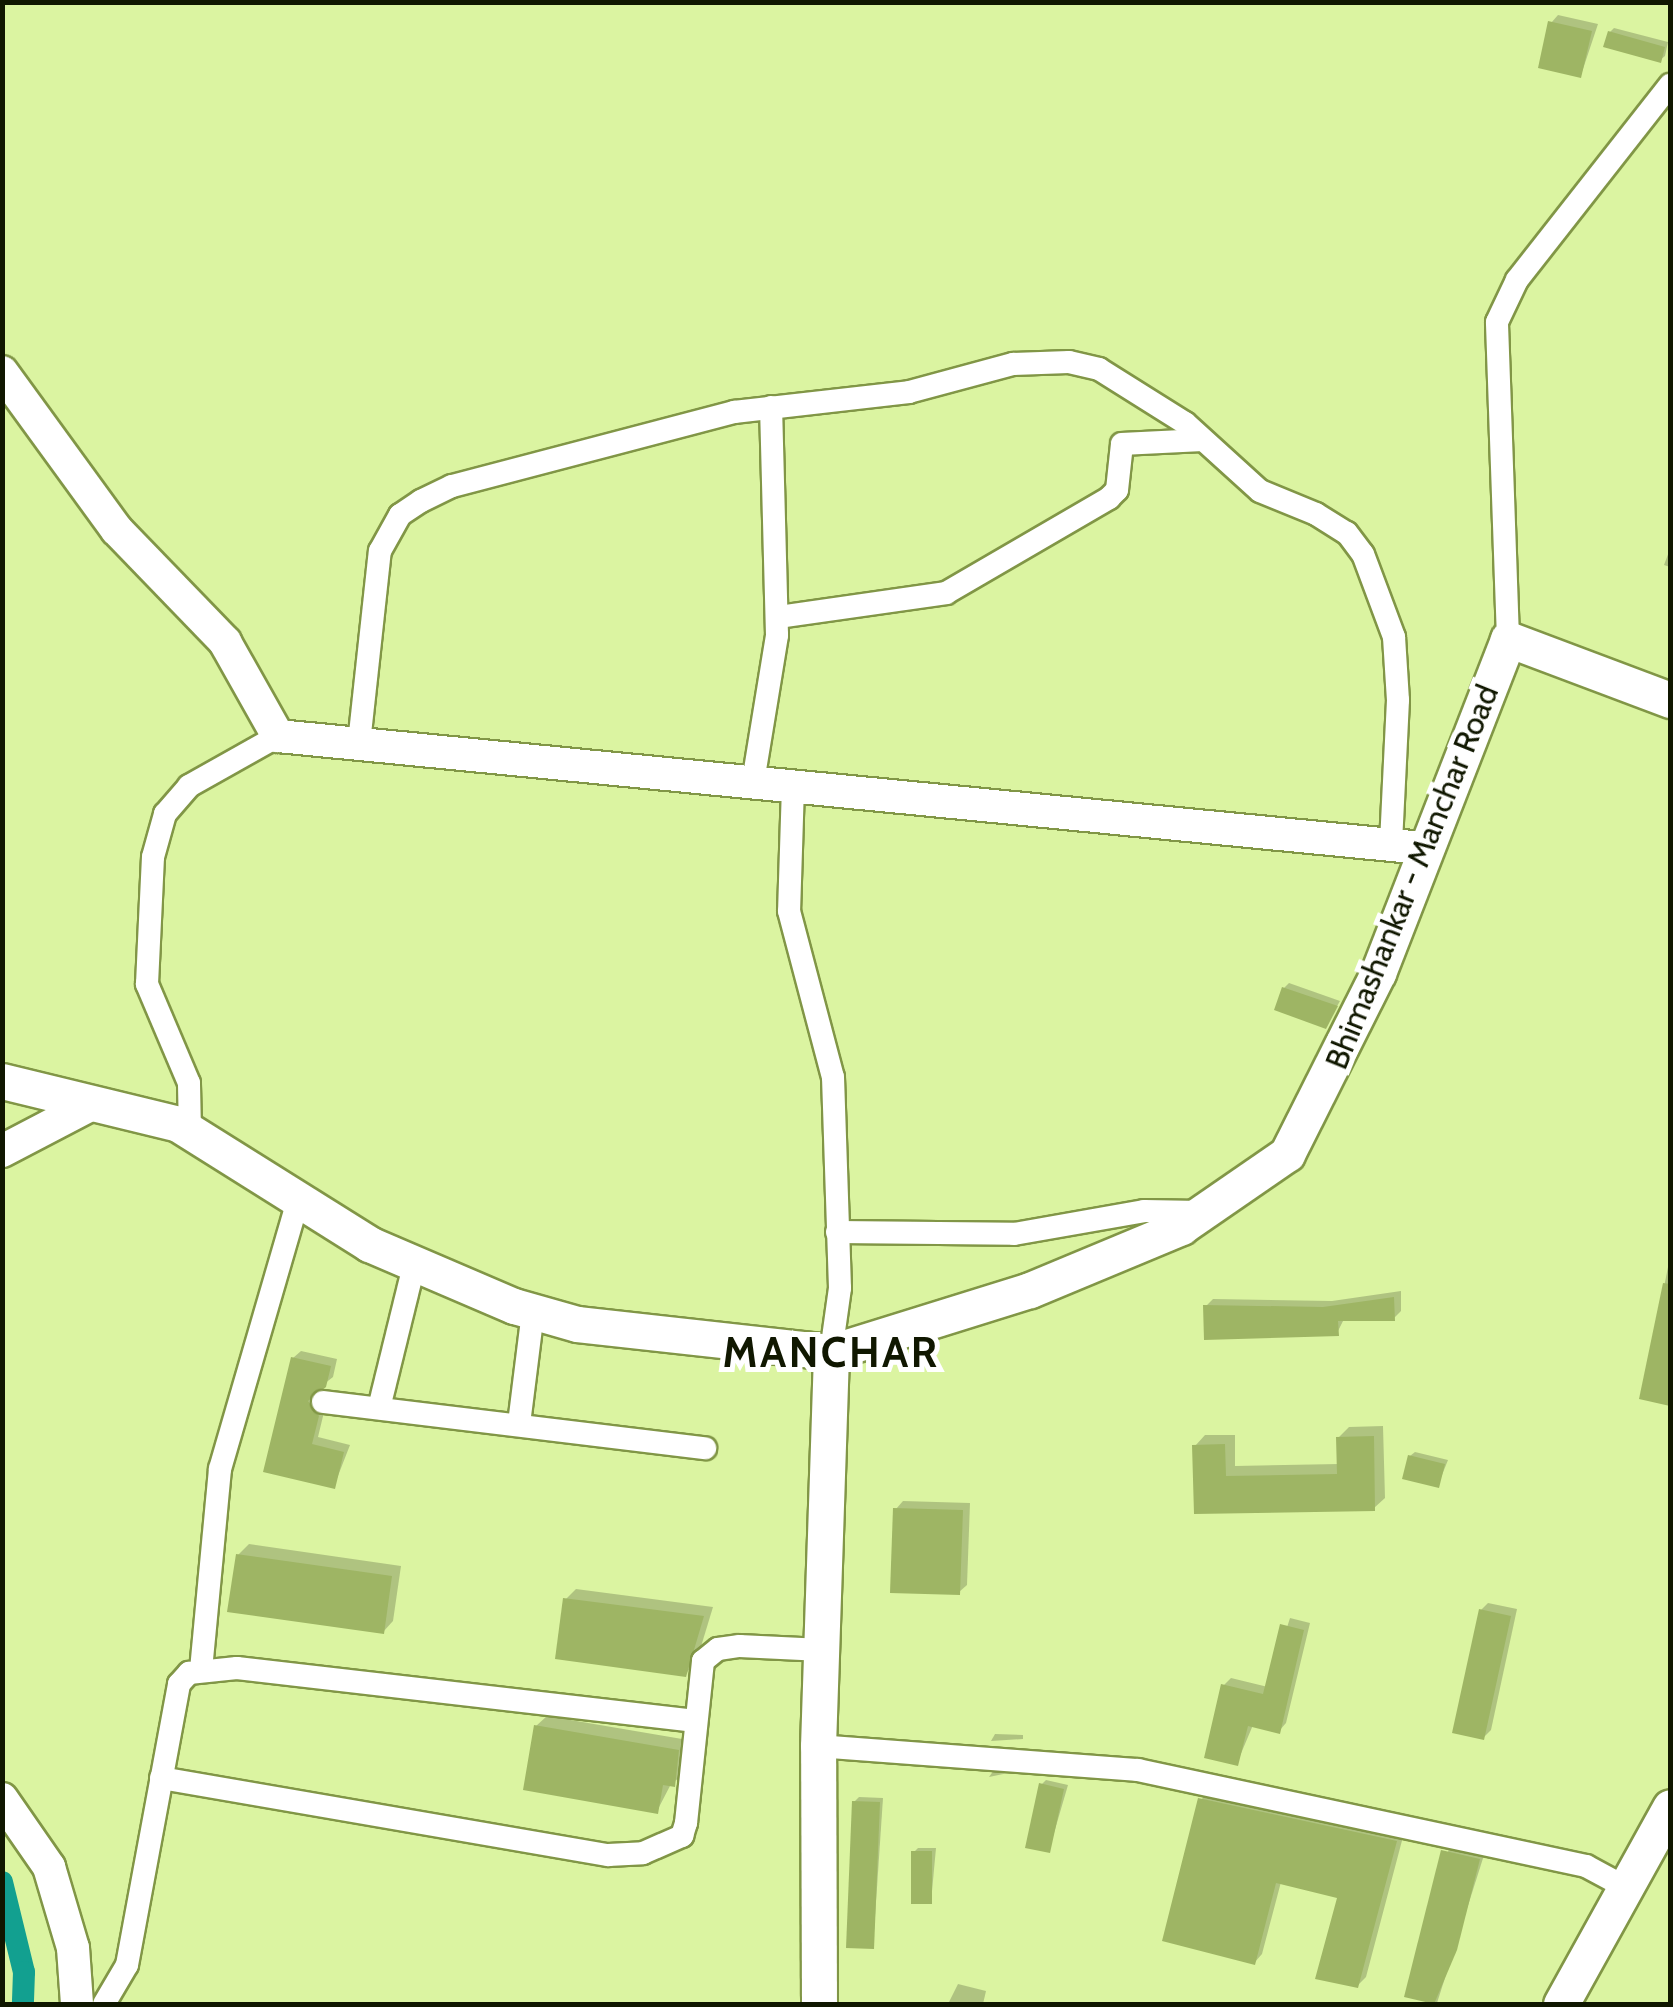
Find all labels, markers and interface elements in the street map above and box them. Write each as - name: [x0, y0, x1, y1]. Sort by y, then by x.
- street label: Bhimashankar - Manchar Road: [1317, 679, 1507, 1075]
- district label: MANCHAR: [722, 1327, 940, 1377]

